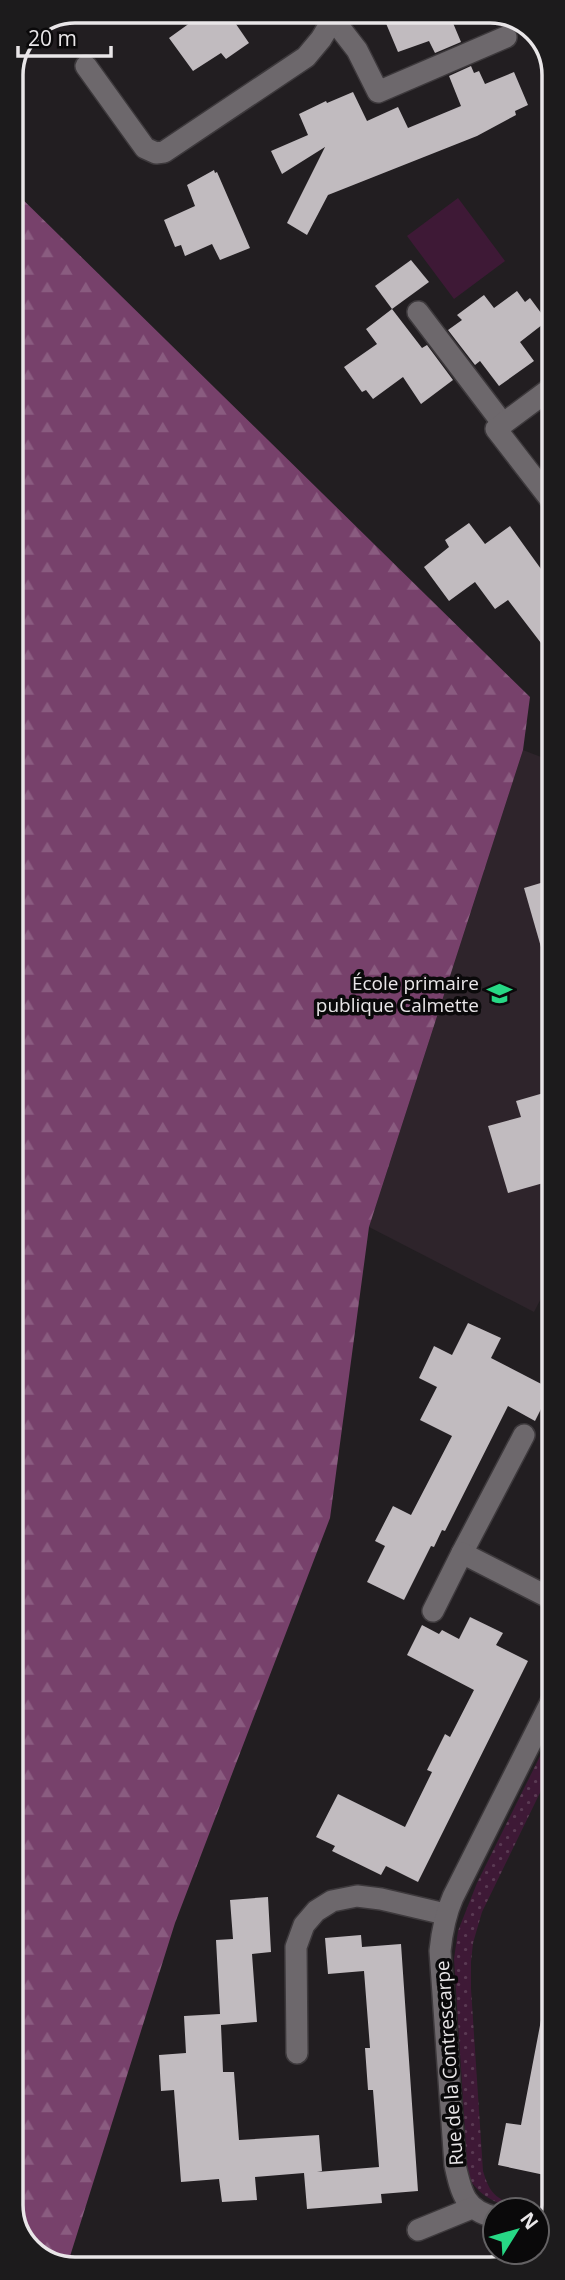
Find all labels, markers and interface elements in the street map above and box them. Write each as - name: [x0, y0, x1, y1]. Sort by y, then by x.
- scale bar: [18, 14, 110, 58]
- text: 20 m: [28, 24, 77, 52]
- place label: École primaire publique Calmette: [316, 970, 479, 1018]
- school or university icon: École primaire publique Calmette: [485, 980, 513, 1008]
- street label: Rue de la Contrescarpe: [429, 1960, 469, 2166]
- north arrow: [481, 2196, 551, 2266]
- text: N: [515, 2207, 545, 2235]

